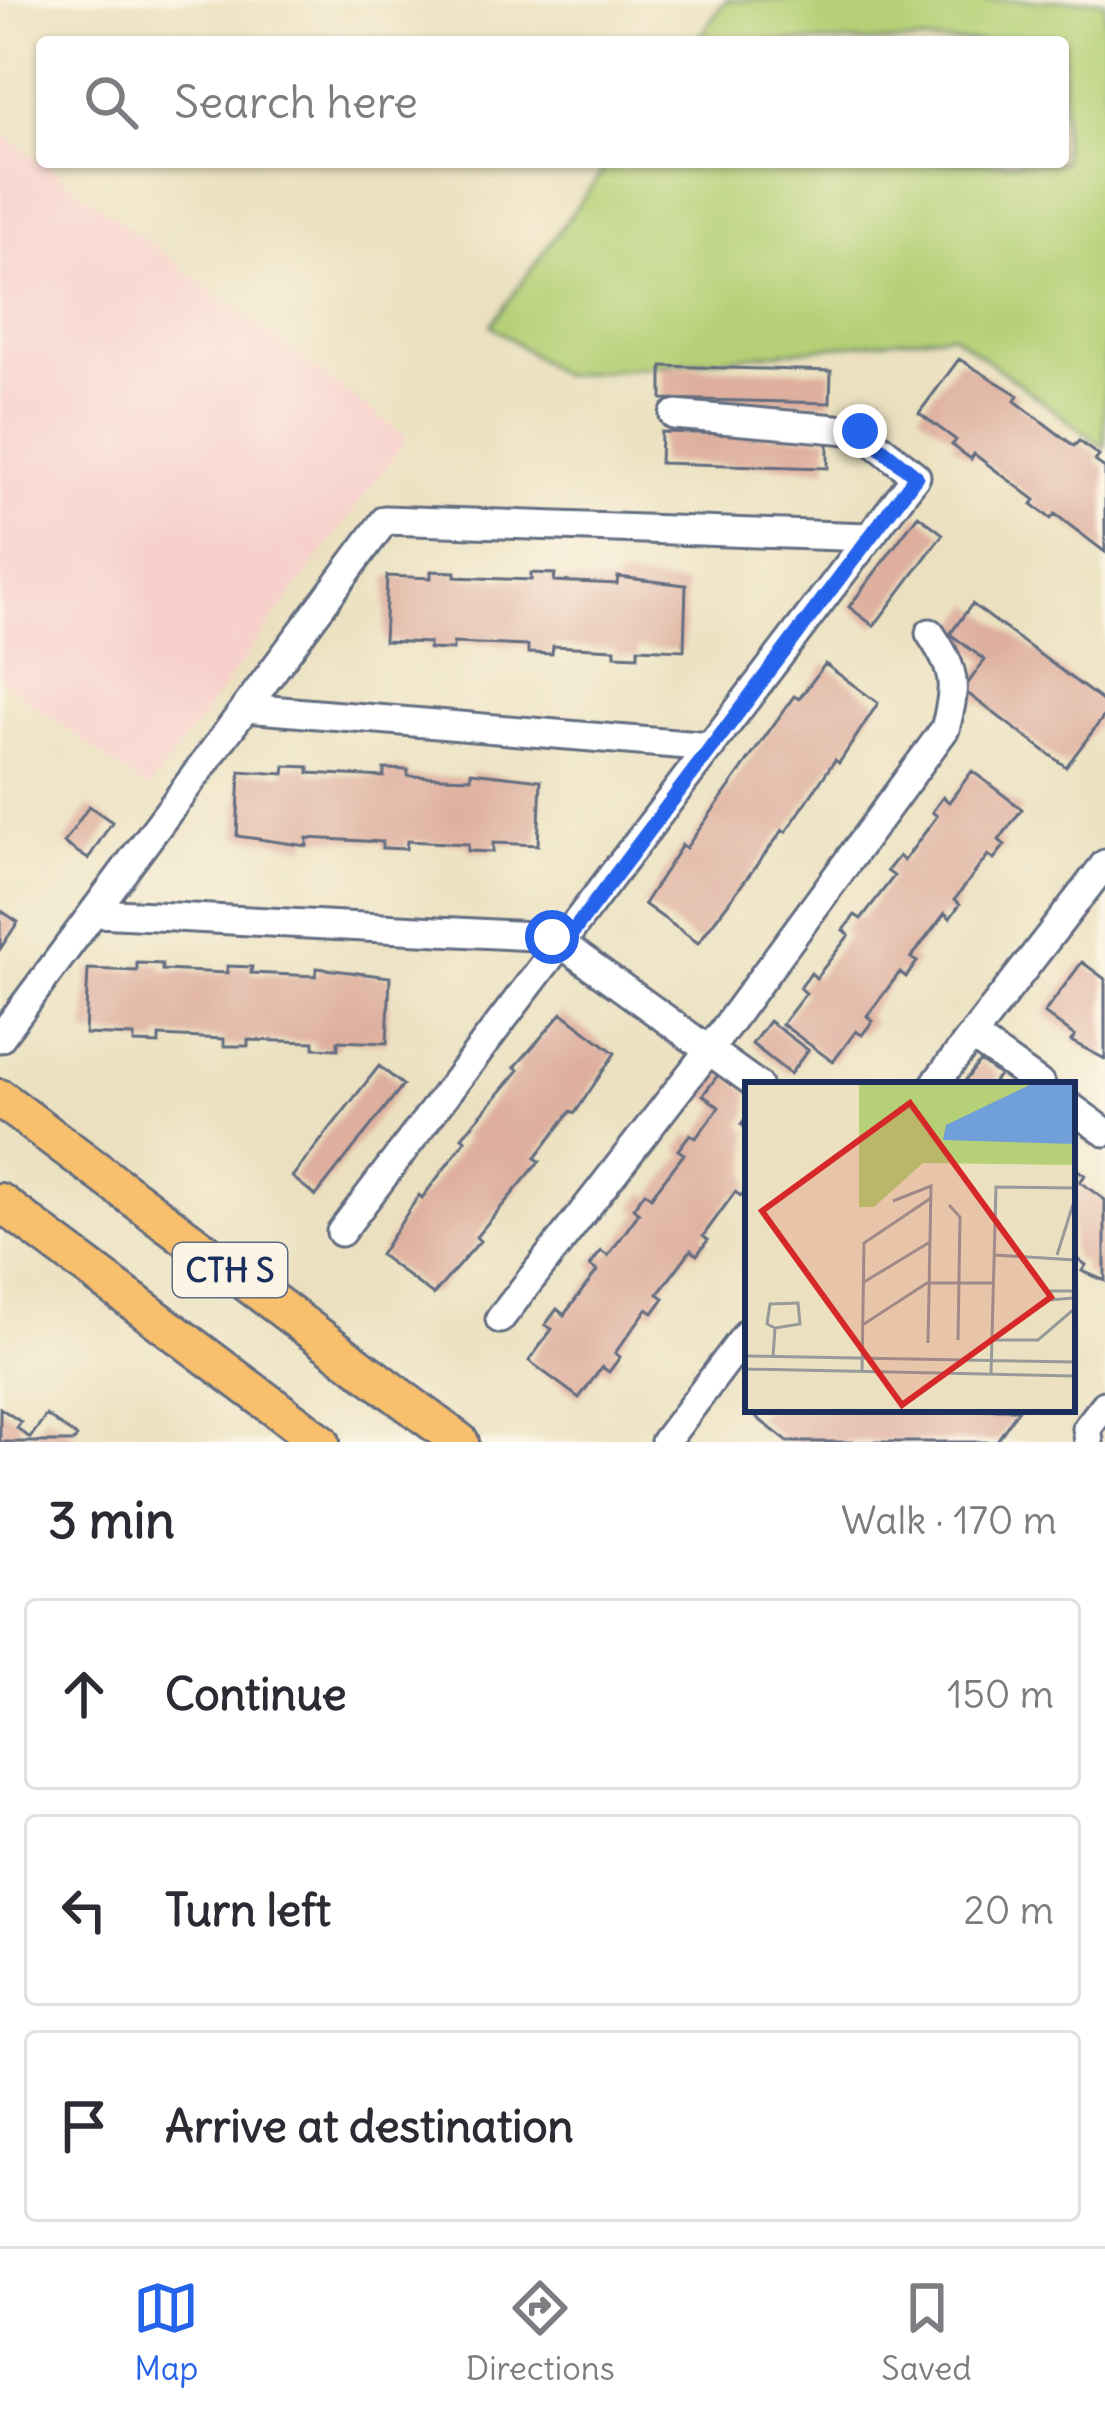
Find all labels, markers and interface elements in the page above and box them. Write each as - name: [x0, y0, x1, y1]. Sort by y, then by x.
- search box: [36, 36, 1069, 168]
- icon: search: [78, 69, 144, 135]
- text: Search here: [174, 74, 418, 130]
- route end: [833, 404, 887, 458]
- route start: [525, 910, 579, 964]
- inset map: [745, 1082, 1075, 1412]
- road number: CTH S: [173, 1243, 287, 1297]
- text: 3 min: [48, 1488, 175, 1552]
- text: Walk · 170 m: [841, 1496, 1057, 1545]
- icon: ahead: [51, 1661, 117, 1727]
- text: Continue: [165, 1666, 347, 1722]
- text: 150 m: [947, 1670, 1054, 1719]
- icon: left: [51, 1877, 117, 1943]
- text: Turn left: [165, 1882, 331, 1938]
- text: 20 m: [963, 1886, 1054, 1935]
- icon: arrive: [51, 2093, 117, 2159]
- text: Arrive at destination: [165, 2098, 574, 2154]
- tab: Map: [133, 2275, 199, 2389]
- tab: Directions: [466, 2275, 615, 2389]
- tab: Saved: [881, 2275, 972, 2389]

